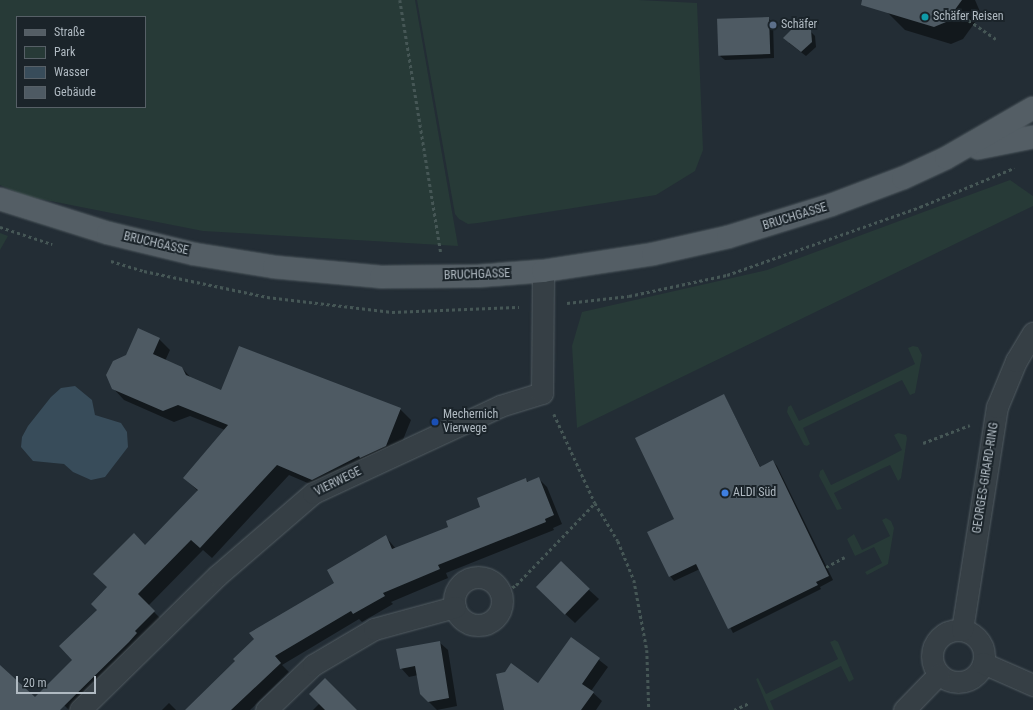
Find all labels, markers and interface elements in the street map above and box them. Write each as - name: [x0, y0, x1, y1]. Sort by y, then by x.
- place label: Schäfer Reisen: [933, 10, 1004, 24]
- marker: Schäfer Reisen: [920, 12, 930, 22]
- legend: [16, 16, 146, 108]
- place label: Schäfer: [781, 18, 817, 32]
- marker: Schäfer: [768, 20, 778, 30]
- text: Straße: [54, 25, 85, 39]
- text: Park: [54, 45, 75, 59]
- text: Wasser: [54, 65, 89, 79]
- text: Gebäude: [54, 85, 96, 99]
- street label: BRUCHGASSE: [761, 200, 829, 234]
- street label: BRUCHGASSE: [122, 230, 190, 258]
- street label: BRUCHGASSE: [444, 267, 510, 283]
- place label: Mechernich Vierwege: [443, 408, 498, 436]
- marker: Mechernich Vierwege: [430, 417, 440, 427]
- street label: GEORGES-GIRARD-RING: [970, 421, 1002, 535]
- street label: VIERWEGE: [312, 465, 364, 499]
- place label: ALDI Süd: [733, 486, 776, 500]
- marker: ALDI Süd: [720, 488, 730, 498]
- scale bar: [18, 668, 98, 694]
- text: 20 m: [23, 676, 47, 690]

